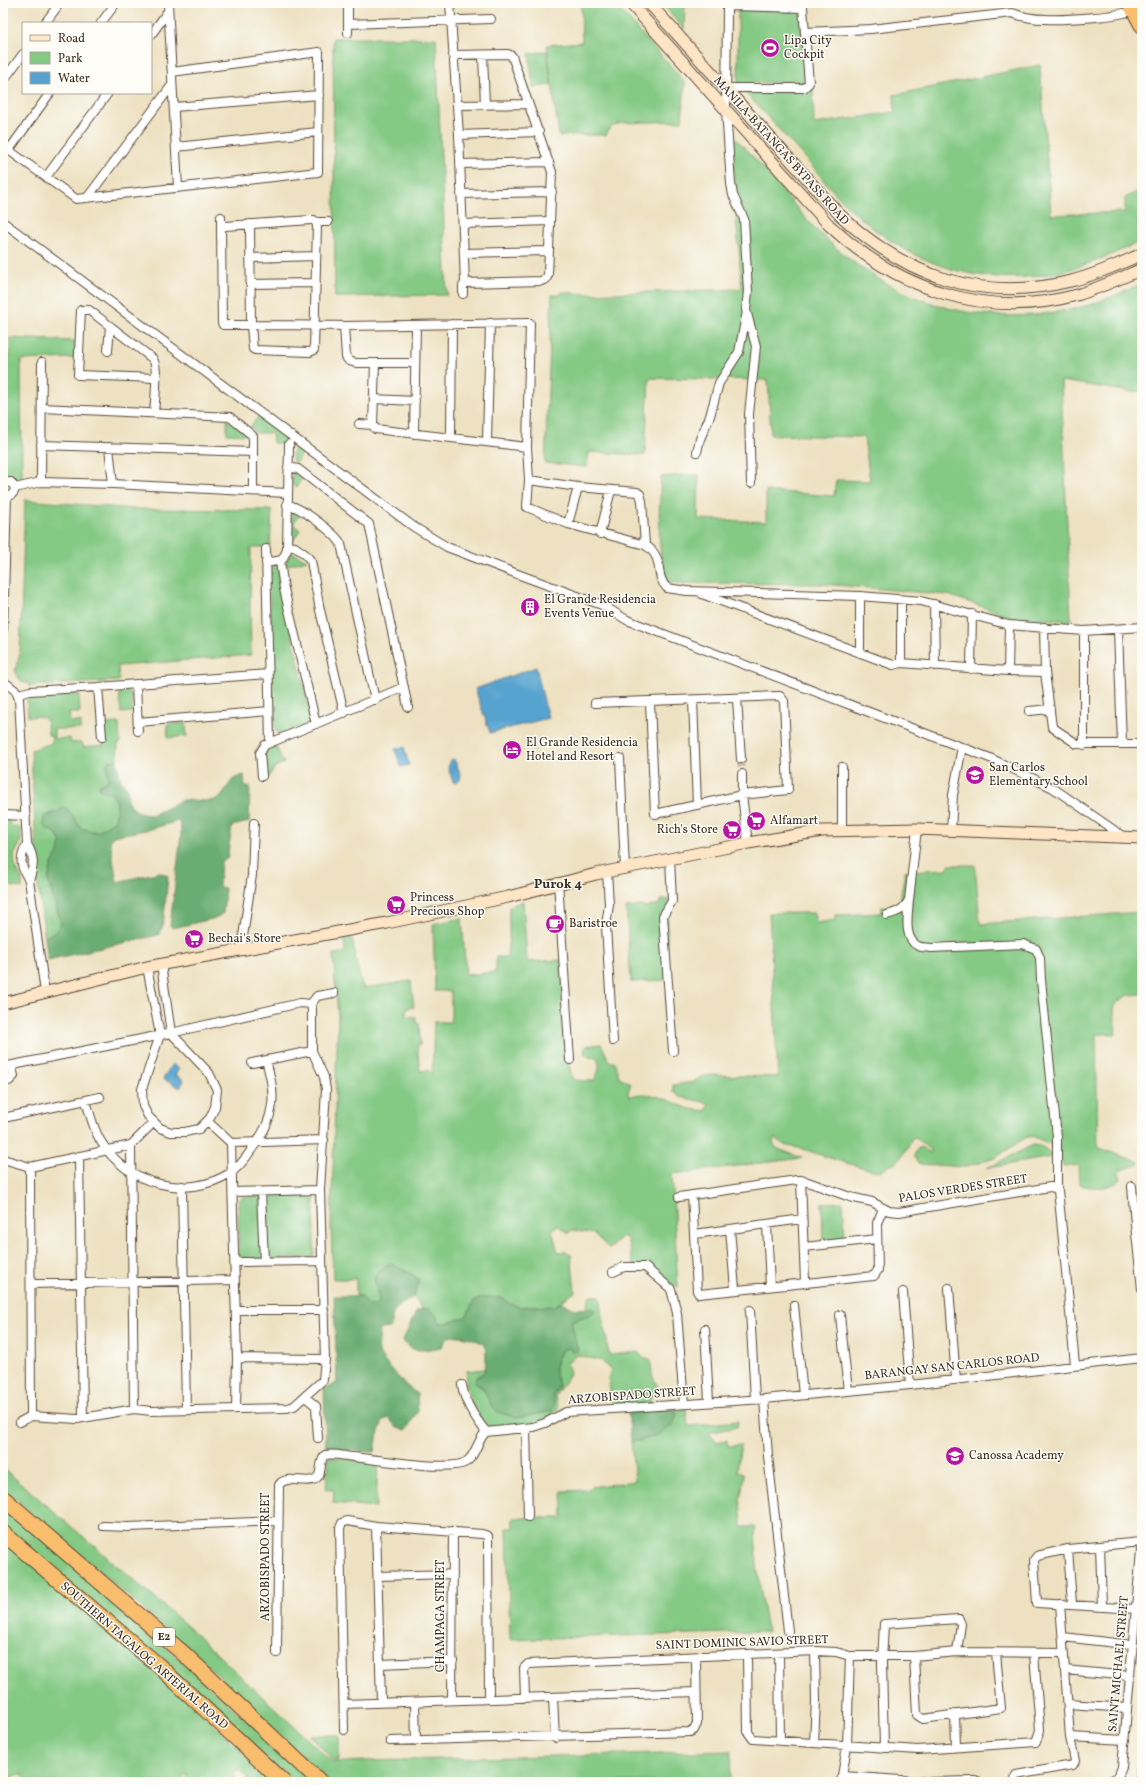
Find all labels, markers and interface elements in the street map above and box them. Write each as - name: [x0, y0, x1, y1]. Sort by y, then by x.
- legend: [22, 22, 152, 94]
- text: Road: [58, 31, 85, 47]
- place label: Lipa City Cockpit: [784, 33, 832, 63]
- sports icon: Lipa City Cockpit: [759, 37, 781, 59]
- text: Park: [58, 51, 83, 67]
- text: Water: [58, 71, 90, 87]
- street label: MANILA-BATANGAS BYPASS ROAD: [710, 73, 852, 229]
- place label: El Grande Residencia Events Venue: [544, 592, 656, 622]
- building icon: El Grande Residencia Events Venue: [519, 596, 541, 618]
- place label: El Grande Residencia Hotel and Resort: [526, 735, 638, 765]
- hotel icon: El Grande Residencia Hotel and Resort: [501, 739, 523, 761]
- place label: San Carlos Elementary School: [989, 760, 1088, 790]
- school or university icon: San Carlos Elementary School: [964, 764, 986, 786]
- supermarket icon: Alfamart: [745, 810, 767, 832]
- place label: Alfamart: [770, 813, 818, 829]
- supermarket icon: Rich's Store: [721, 819, 743, 841]
- place label: Rich's Store: [657, 822, 718, 838]
- district label: Purok 4: [534, 876, 582, 894]
- place label: Princess Precious Shop: [410, 890, 485, 920]
- supermarket icon: Princess Precious Shop: [385, 894, 407, 916]
- cafe icon: Baristroe: [544, 913, 566, 935]
- place label: Baristroe: [569, 916, 618, 932]
- supermarket icon: Bechai's Store: [183, 928, 205, 950]
- place label: Bechai's Store: [208, 931, 281, 947]
- street label: PALOS VERDES STREET: [898, 1171, 1028, 1207]
- street label: BARANGAY SAN CARLOS ROAD: [864, 1350, 1040, 1384]
- street label: ARZOBISPADO STREET: [567, 1384, 697, 1408]
- school or university icon: Canossa Academy: [944, 1445, 966, 1467]
- place label: Canossa Academy: [969, 1448, 1064, 1464]
- street label: ARZOBISPADO STREET: [258, 1493, 274, 1621]
- street label: CHAMPAGA STREET: [433, 1560, 449, 1672]
- street label: SOUTHERN TAGALOG ARTERIAL ROAD: [57, 1579, 231, 1733]
- street label: SAINT MICHAEL STREET: [1105, 1595, 1133, 1733]
- road number: E2: [153, 1628, 175, 1646]
- street label: SAINT DOMINIC SAVIO STREET: [655, 1632, 829, 1654]

